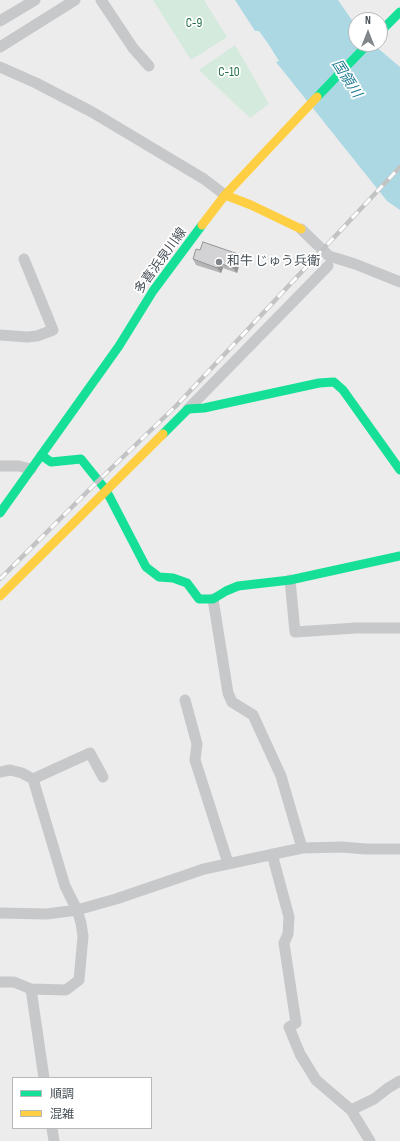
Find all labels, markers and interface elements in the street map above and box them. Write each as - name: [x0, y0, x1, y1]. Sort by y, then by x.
- north arrow: [348, 12, 388, 52]
- text: N: [365, 14, 371, 27]
- park label: C-9: [186, 16, 202, 32]
- water label: 国領川: [328, 57, 364, 101]
- park label: C-10: [218, 65, 240, 81]
- street label: 多喜浜泉川線: [132, 225, 190, 297]
- place label: 和牛 じゅう兵衛: [227, 254, 320, 270]
- marker: 和牛 じゅう兵衛: [214, 257, 224, 267]
- legend: [12, 1077, 152, 1129]
- text: 順調: [50, 1087, 74, 1102]
- text: 混雑: [50, 1107, 74, 1122]

